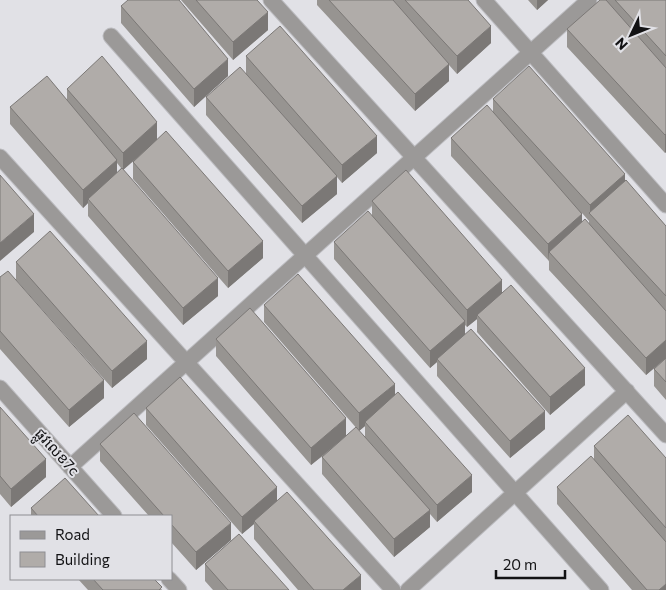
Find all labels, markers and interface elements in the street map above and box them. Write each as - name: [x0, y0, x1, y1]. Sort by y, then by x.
- north arrow: [606, 10, 656, 60]
- text: N: [611, 35, 631, 54]
- street label: ផ្លូវលេខ7c: [28, 424, 84, 482]
- legend: [10, 515, 172, 580]
- text: Road: [55, 525, 90, 543]
- scale bar: [496, 548, 565, 580]
- text: Building: [55, 550, 110, 568]
- text: 20 m: [503, 555, 537, 573]

